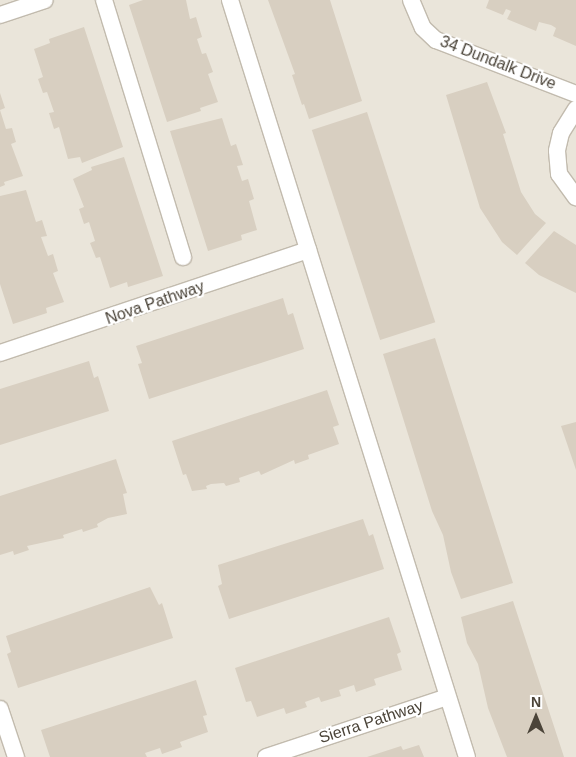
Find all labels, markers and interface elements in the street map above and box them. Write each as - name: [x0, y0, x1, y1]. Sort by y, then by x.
- street label: 34 Dundalk Drive: [437, 32, 559, 94]
- street label: Nova Pathway: [103, 277, 207, 329]
- north arrow: [511, 692, 561, 742]
- text: N: [531, 694, 541, 710]
- street label: Sierra Pathway: [316, 696, 426, 748]

